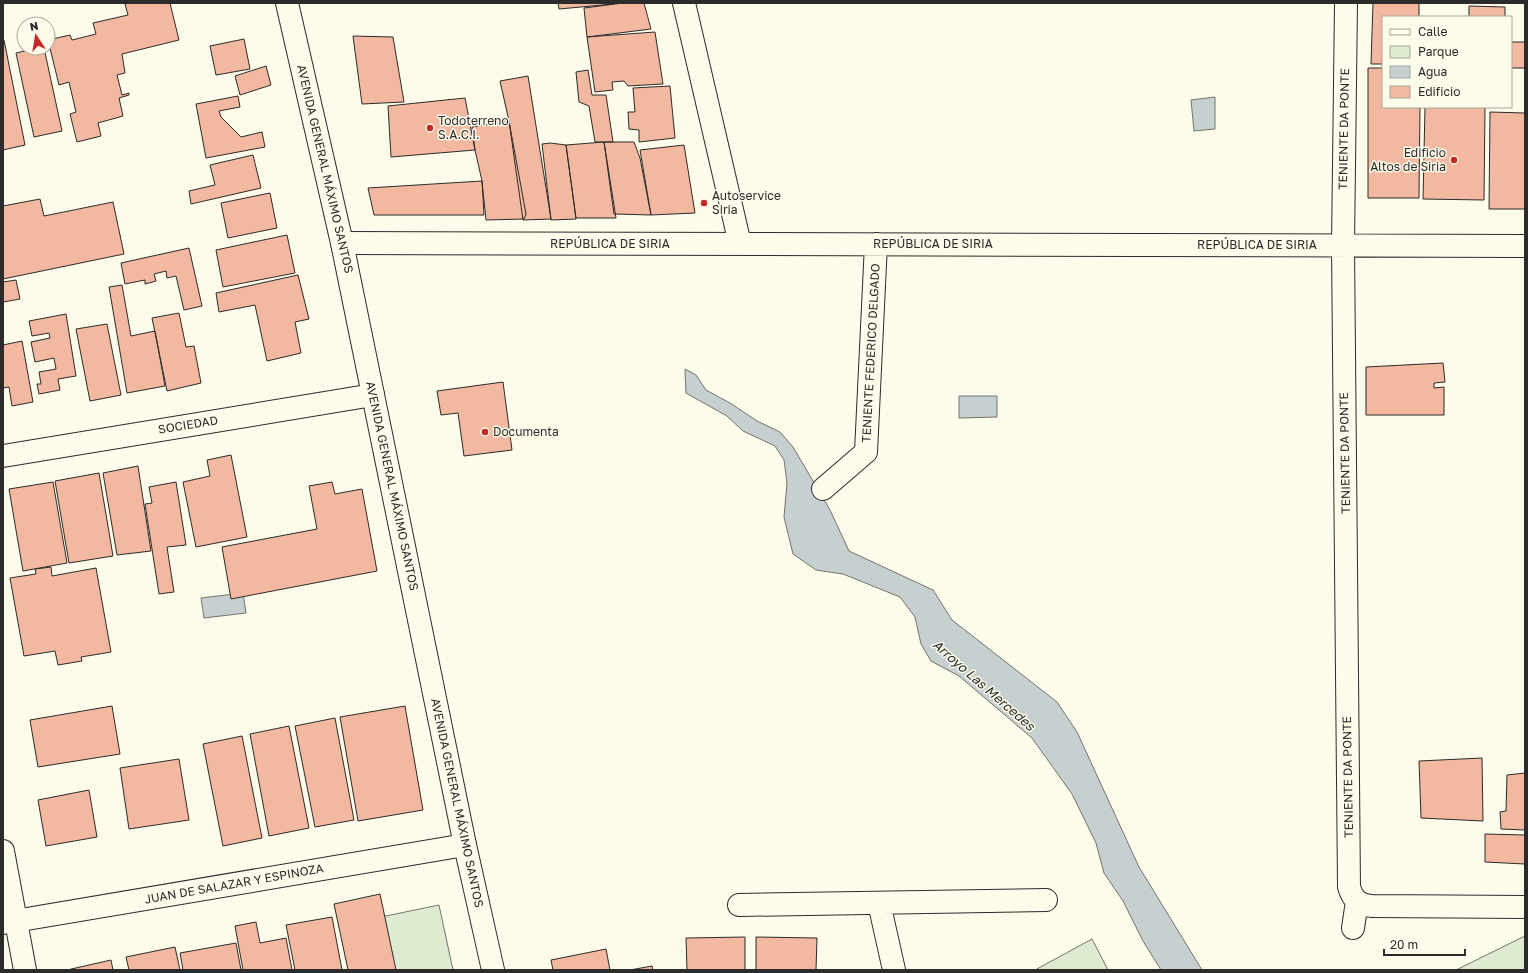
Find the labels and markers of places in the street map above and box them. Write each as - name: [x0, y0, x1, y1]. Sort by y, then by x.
- place label: Todoterreno S.A.C.I.: [438, 113, 509, 142]
- marker: Todoterreno S.A.C.I.: [425, 123, 435, 133]
- place label: Edificio Altos de Siria: [1370, 145, 1446, 174]
- marker: Edificio Altos de Siria: [1449, 155, 1459, 165]
- place label: Autoservice Siria: [712, 188, 781, 217]
- marker: Autoservice Siria: [699, 198, 709, 208]
- place label: Documenta: [493, 424, 559, 439]
- marker: Documenta: [480, 427, 490, 437]

